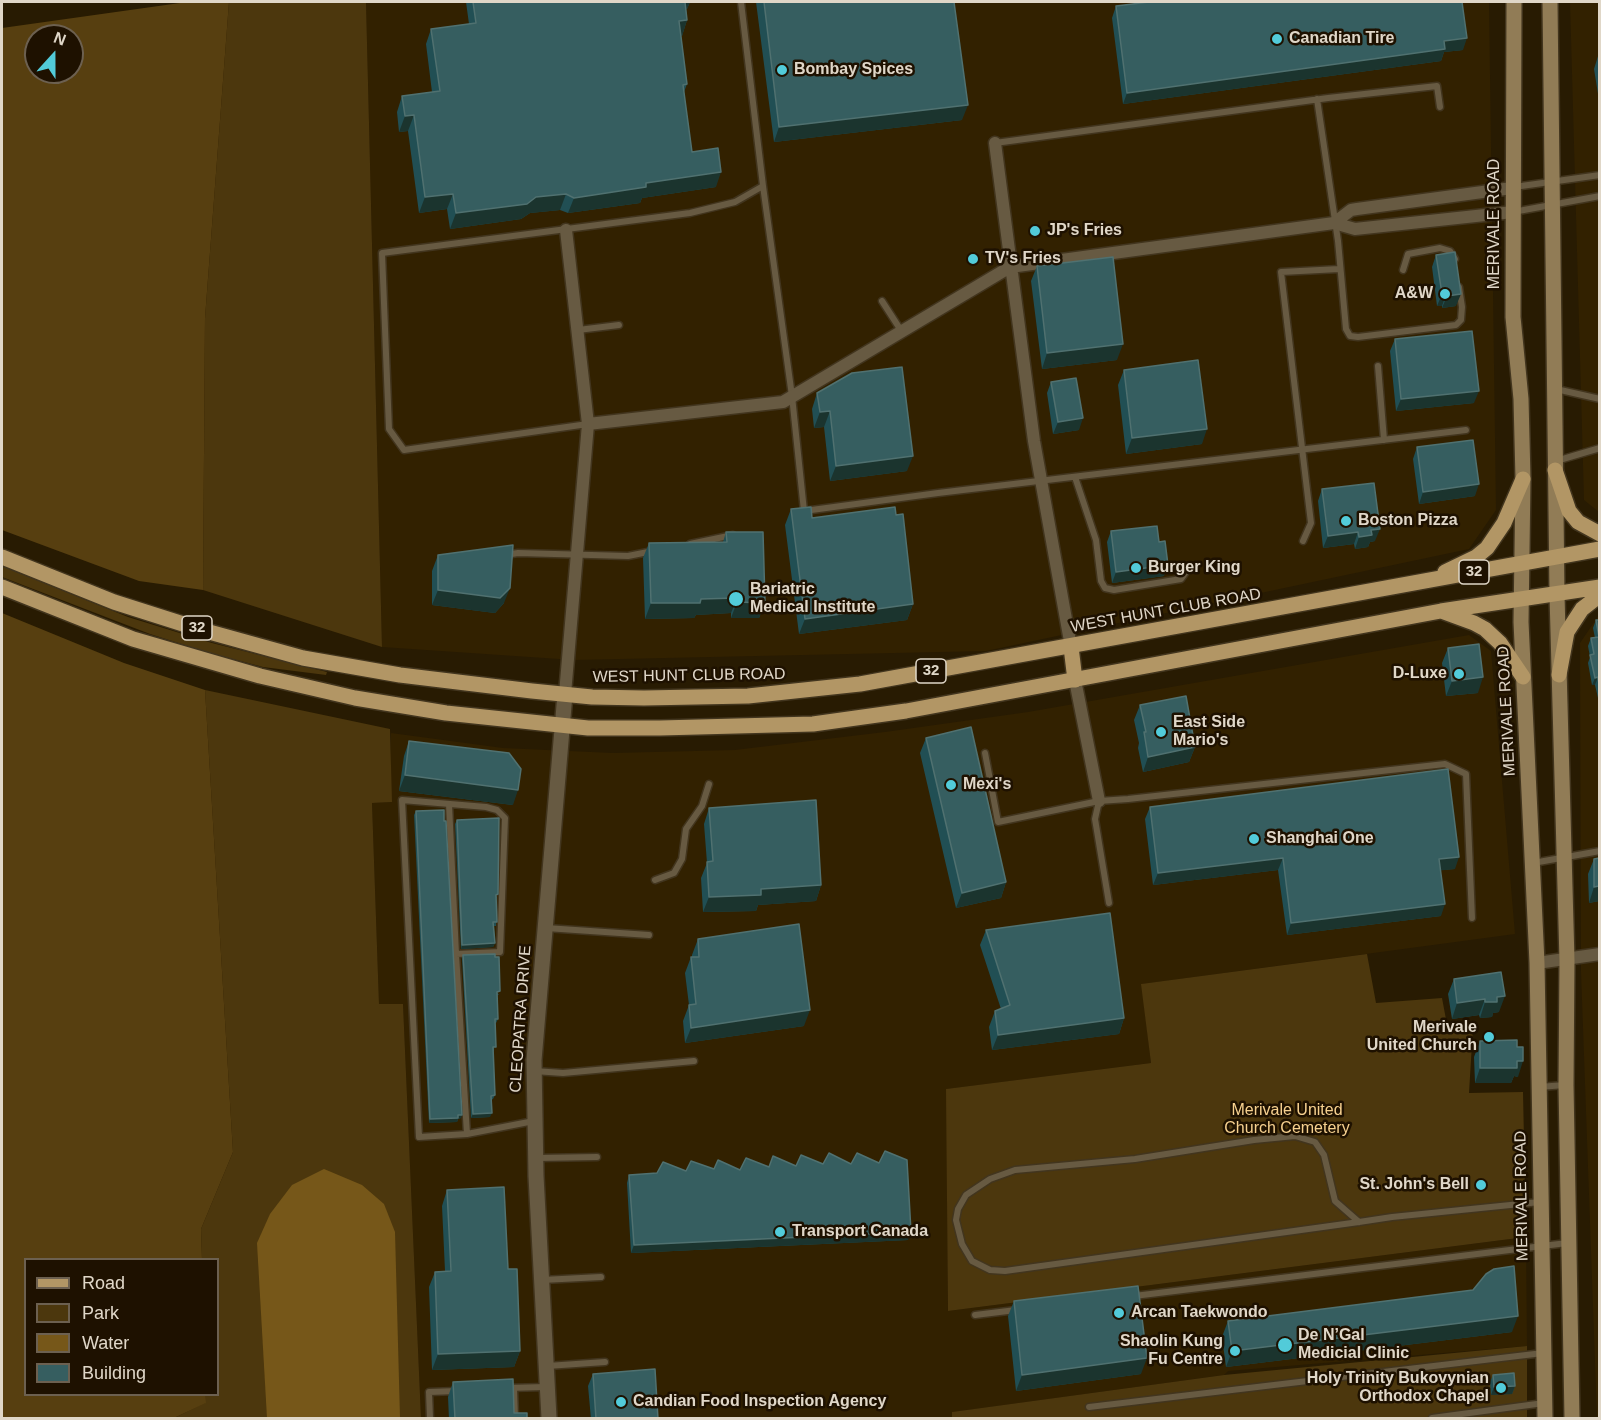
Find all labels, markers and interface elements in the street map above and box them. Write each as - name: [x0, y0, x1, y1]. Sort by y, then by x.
- north arrow: [24, 24, 84, 84]
- text: N: [51, 29, 68, 49]
- place label: Canadian Tire: [1289, 29, 1395, 49]
- marker: Canadian Tire: [1270, 32, 1284, 46]
- place label: Bombay Spices: [794, 60, 913, 80]
- marker: Bombay Spices: [775, 63, 789, 77]
- street label: MERIVALE ROAD: [1485, 159, 1505, 289]
- place label: JP's Fries: [1047, 221, 1122, 241]
- marker: JP's Fries: [1028, 224, 1042, 238]
- place label: TV's Fries: [985, 249, 1061, 269]
- marker: TV's Fries: [966, 252, 980, 266]
- place label: A&W: [1395, 284, 1433, 304]
- marker: A&W: [1438, 287, 1452, 301]
- place label: Boston Pizza: [1358, 511, 1458, 531]
- marker: Boston Pizza: [1339, 514, 1353, 528]
- place label: Burger King: [1148, 558, 1240, 578]
- road number: 32: [1459, 560, 1489, 584]
- marker: Burger King: [1129, 561, 1143, 575]
- place label: Bariatric Medical Institute: [750, 580, 875, 618]
- street label: WEST HUNT CLUB ROAD: [1069, 585, 1263, 637]
- marker: Bariatric Medical Institute: [727, 590, 745, 608]
- road number: 32: [182, 616, 212, 640]
- street label: MERIVALE ROAD: [1494, 645, 1520, 777]
- road number: 32: [916, 659, 946, 683]
- place label: D-Luxe: [1393, 664, 1447, 684]
- street label: WEST HUNT CLUB ROAD: [592, 665, 786, 687]
- marker: D-Luxe: [1452, 667, 1466, 681]
- place label: East Side Mario's: [1173, 713, 1245, 751]
- marker: East Side Mario's: [1154, 725, 1168, 739]
- place label: Mexi's: [963, 775, 1011, 795]
- marker: Mexi's: [944, 778, 958, 792]
- place label: Shanghai One: [1266, 829, 1374, 849]
- marker: Shanghai One: [1247, 832, 1261, 846]
- street label: CLEOPATRA DRIVE: [506, 945, 536, 1093]
- place label: Merivale United Church: [1367, 1018, 1477, 1056]
- marker: Merivale United Church: [1482, 1030, 1496, 1044]
- park label: Merivale United Church Cemetery: [1224, 1101, 1350, 1139]
- street label: MERIVALE ROAD: [1511, 1131, 1533, 1261]
- place label: St. John's Bell: [1359, 1175, 1469, 1195]
- marker: St. John's Bell: [1474, 1178, 1488, 1192]
- place label: Transport Canada: [792, 1222, 928, 1242]
- marker: Transport Canada: [773, 1225, 787, 1239]
- legend: [24, 1258, 219, 1396]
- text: Road: [82, 1273, 125, 1293]
- text: Park: [82, 1303, 119, 1323]
- place label: Arcan Taekwondo: [1131, 1303, 1268, 1323]
- marker: Arcan Taekwondo: [1112, 1306, 1126, 1320]
- place label: De N’Gal Medicial Clinic: [1298, 1326, 1409, 1364]
- place label: Shaolin Kung Fu Centre: [1120, 1332, 1223, 1370]
- text: Water: [82, 1333, 129, 1353]
- marker: De N’Gal Medicial Clinic: [1276, 1336, 1294, 1354]
- marker: Shaolin Kung Fu Centre: [1228, 1344, 1242, 1358]
- text: Building: [82, 1363, 146, 1383]
- place label: Holy Trinity Bukovynian Orthodox Chapel: [1307, 1369, 1489, 1407]
- marker: Holy Trinity Bukovynian Orthodox Chapel: [1494, 1381, 1508, 1395]
- place label: Candian Food Inspection Agency: [633, 1392, 886, 1412]
- marker: Candian Food Inspection Agency: [614, 1395, 628, 1409]

